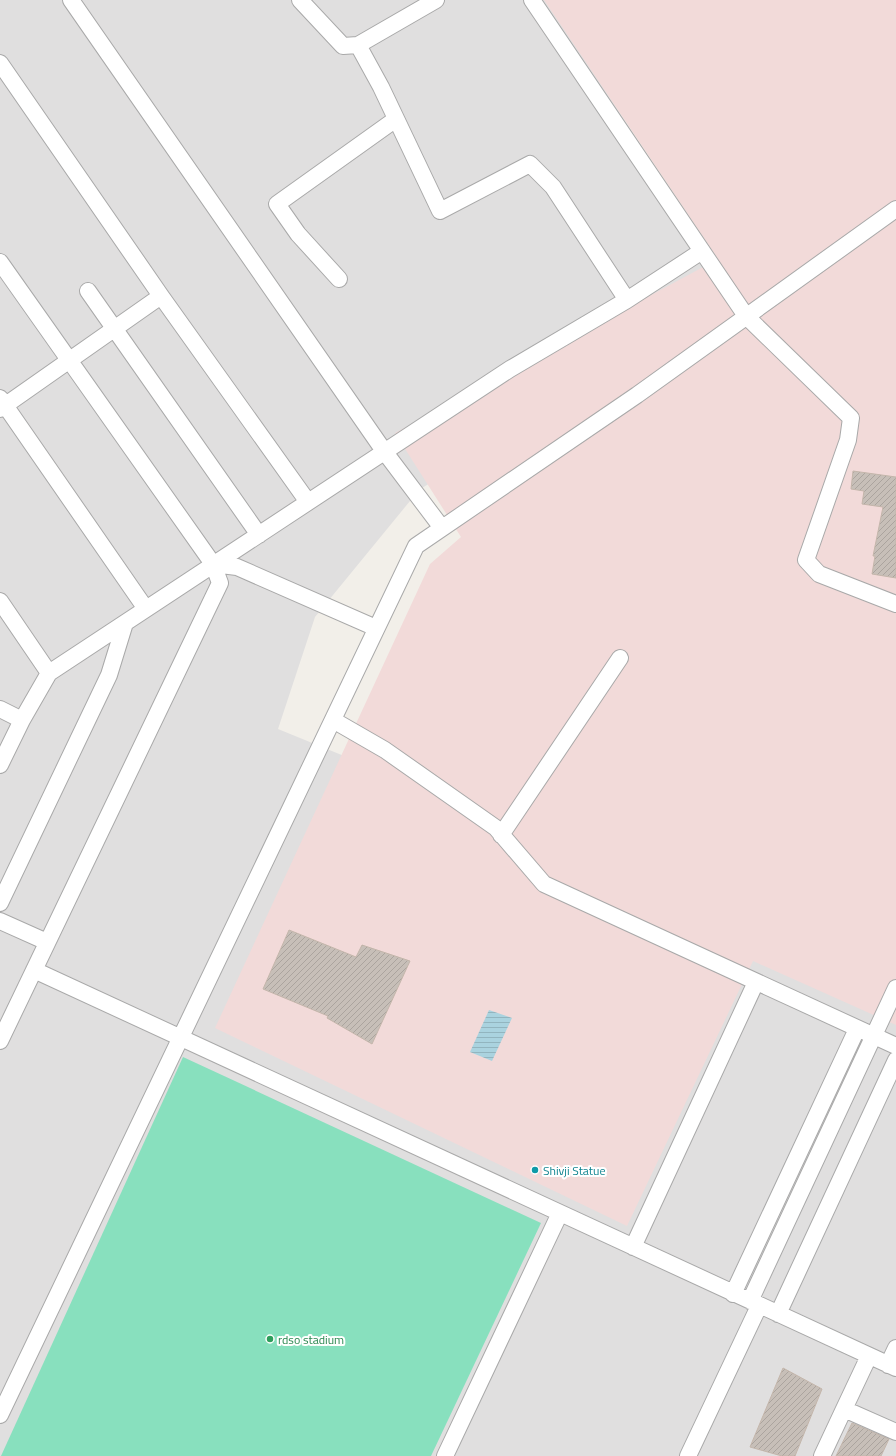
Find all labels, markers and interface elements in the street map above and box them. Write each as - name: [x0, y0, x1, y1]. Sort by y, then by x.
- place label: Shivji Statue: [543, 1161, 606, 1180]
- marker: Shivji Statue: [530, 1165, 540, 1175]
- place label: rdso stadium: [278, 1330, 344, 1349]
- marker: rdso stadium: [265, 1334, 275, 1344]

